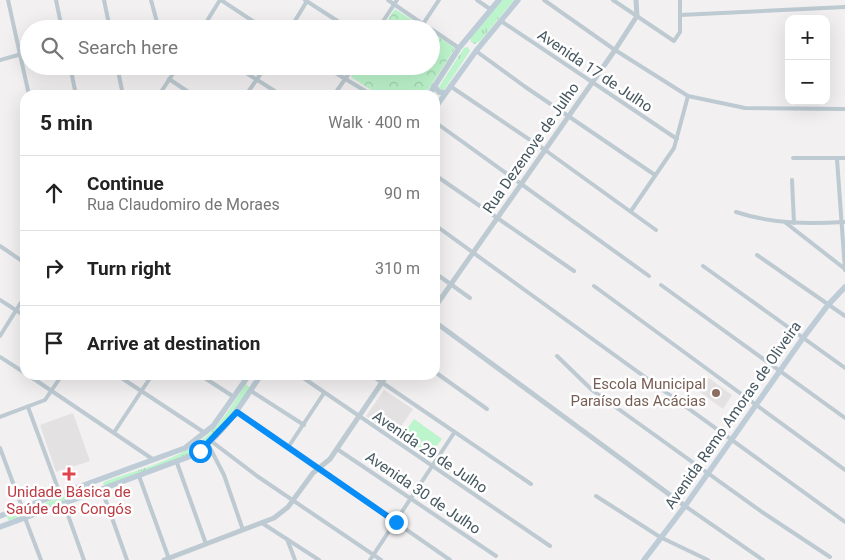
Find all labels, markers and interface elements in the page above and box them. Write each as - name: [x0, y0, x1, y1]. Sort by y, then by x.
- map controls: [785, 15, 830, 105]
- button: +: [785, 15, 830, 60]
- search box: [20, 20, 440, 75]
- street label: Avenida 17 de Julho: [534, 26, 656, 116]
- icon: search: [38, 34, 66, 62]
- text: Search here: [78, 36, 178, 59]
- button: −: [785, 60, 830, 105]
- street label: Rua Dezenove de Julho: [479, 79, 583, 217]
- text: 5 min: [40, 111, 93, 135]
- text: Walk · 400 m: [328, 113, 420, 132]
- text: Continue: [87, 172, 164, 195]
- icon: ahead: [40, 179, 68, 207]
- text: 90 m: [384, 184, 420, 203]
- text: Rua Claudomiro de Moraes: [87, 195, 280, 214]
- icon: right: [40, 254, 68, 282]
- text: Turn right: [87, 257, 171, 280]
- text: 310 m: [375, 259, 420, 278]
- street label: Avenida Remo Amoras de Oliveira: [661, 318, 805, 512]
- icon: arrive: [40, 329, 68, 357]
- text: Arrive at destination: [87, 332, 260, 355]
- place label: Escola Municipal Paraíso das Acácias: [571, 375, 706, 410]
- marker: Escola Municipal Paraíso das Acácias: [710, 387, 722, 399]
- street label: Avenida 29 de Julho: [369, 407, 491, 497]
- route start: [189, 440, 212, 463]
- street label: Avenida 30 de Julho: [362, 448, 484, 538]
- marker: Unidade Básica de Saúde dos Congós: [62, 467, 76, 481]
- place label: Unidade Básica de Saúde dos Congós: [6, 483, 132, 518]
- route end: [385, 511, 408, 534]

